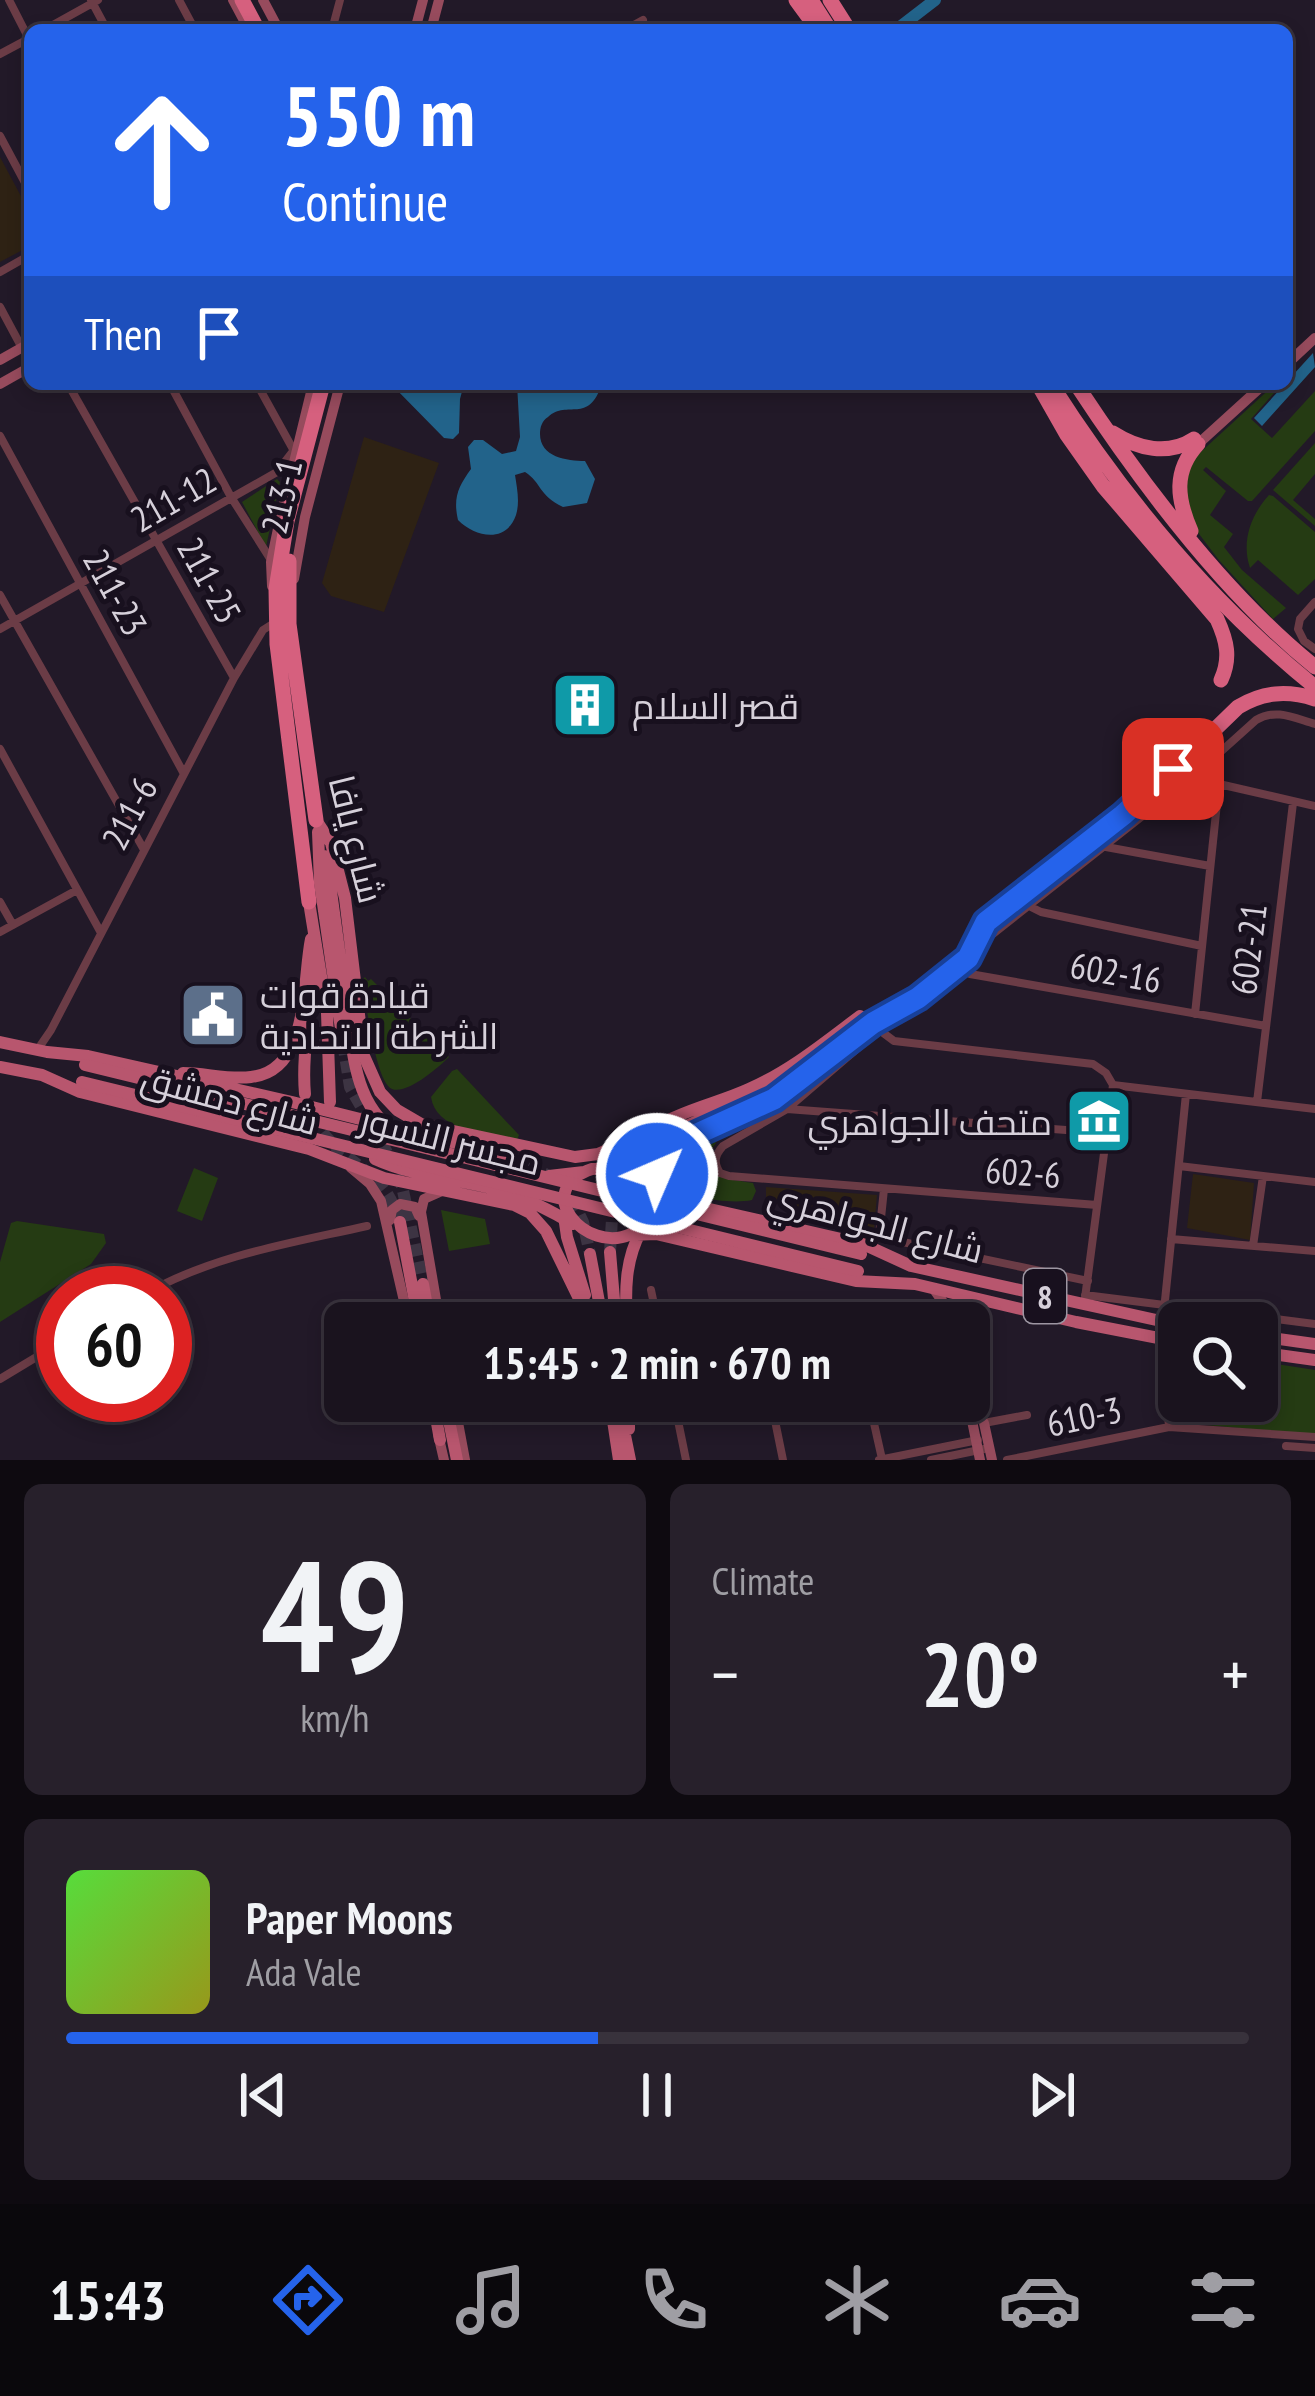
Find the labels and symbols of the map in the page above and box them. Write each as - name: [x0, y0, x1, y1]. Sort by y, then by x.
- street label: 213-1: [250, 454, 312, 538]
- street label: 211-12: [122, 456, 224, 542]
- street label: 211-25: [167, 529, 253, 631]
- street label: 211-23: [73, 541, 159, 643]
- building icon: قصر السلام: [550, 670, 620, 740]
- place label: قصر السلام: [632, 682, 799, 731]
- pin: [1122, 718, 1224, 820]
- street label: 211-6: [91, 769, 167, 857]
- street label: شارع يافا: [317, 770, 396, 908]
- street label: 602-21: [1219, 901, 1277, 997]
- street label: 602-16: [1067, 941, 1165, 1003]
- place label: قيادة قوات الشرطة الاتحادية: [260, 971, 499, 1059]
- public building icon: قيادة قوات الشرطة الاتحادية: [178, 980, 248, 1050]
- street label: شارع دمشق: [136, 1053, 324, 1147]
- museum icon: متحف الجواهري: [1064, 1086, 1134, 1156]
- street label: مجسر النسور: [354, 1094, 546, 1185]
- place label: متحف الجواهري: [807, 1098, 1052, 1150]
- position arrow: [594, 1111, 720, 1237]
- street label: 602-6: [984, 1146, 1062, 1198]
- street label: شارع الجواهري: [762, 1171, 989, 1278]
- speed limit sign: 60: [36, 1266, 192, 1422]
- road number: 8: [1024, 1269, 1066, 1323]
- street label: 610-3: [1042, 1385, 1126, 1447]

